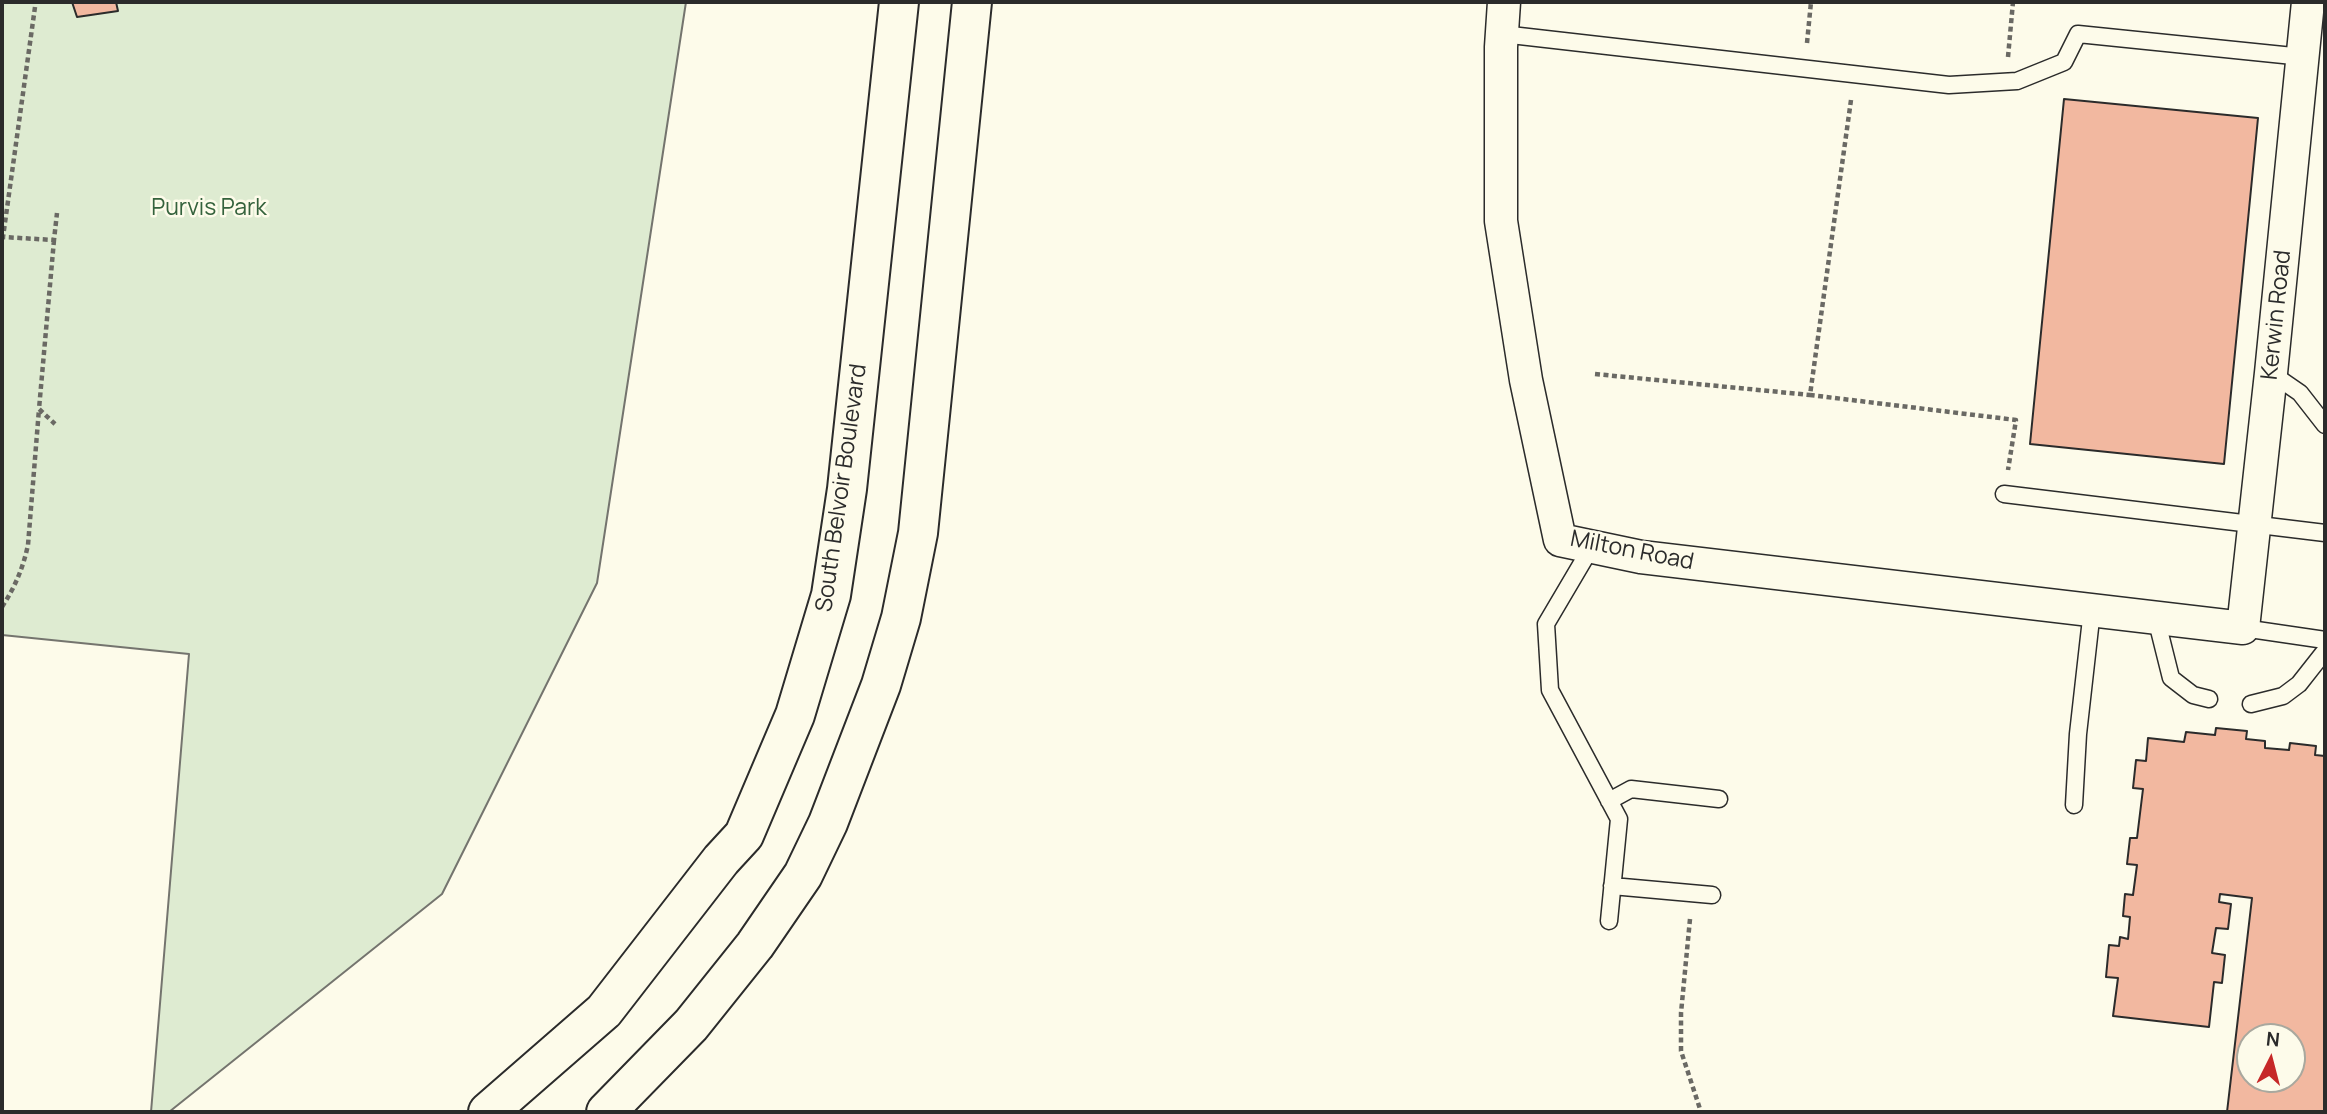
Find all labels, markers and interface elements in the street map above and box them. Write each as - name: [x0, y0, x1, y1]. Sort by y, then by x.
- park label: Purvis Park: [151, 195, 267, 223]
- street label: Kerwin Road: [2256, 249, 2298, 381]
- street label: South Belvoir Boulevard: [811, 362, 873, 614]
- street label: Milton Road: [1568, 526, 1696, 576]
- north arrow: [2236, 1023, 2306, 1093]
- text: N: [2265, 1025, 2281, 1053]

